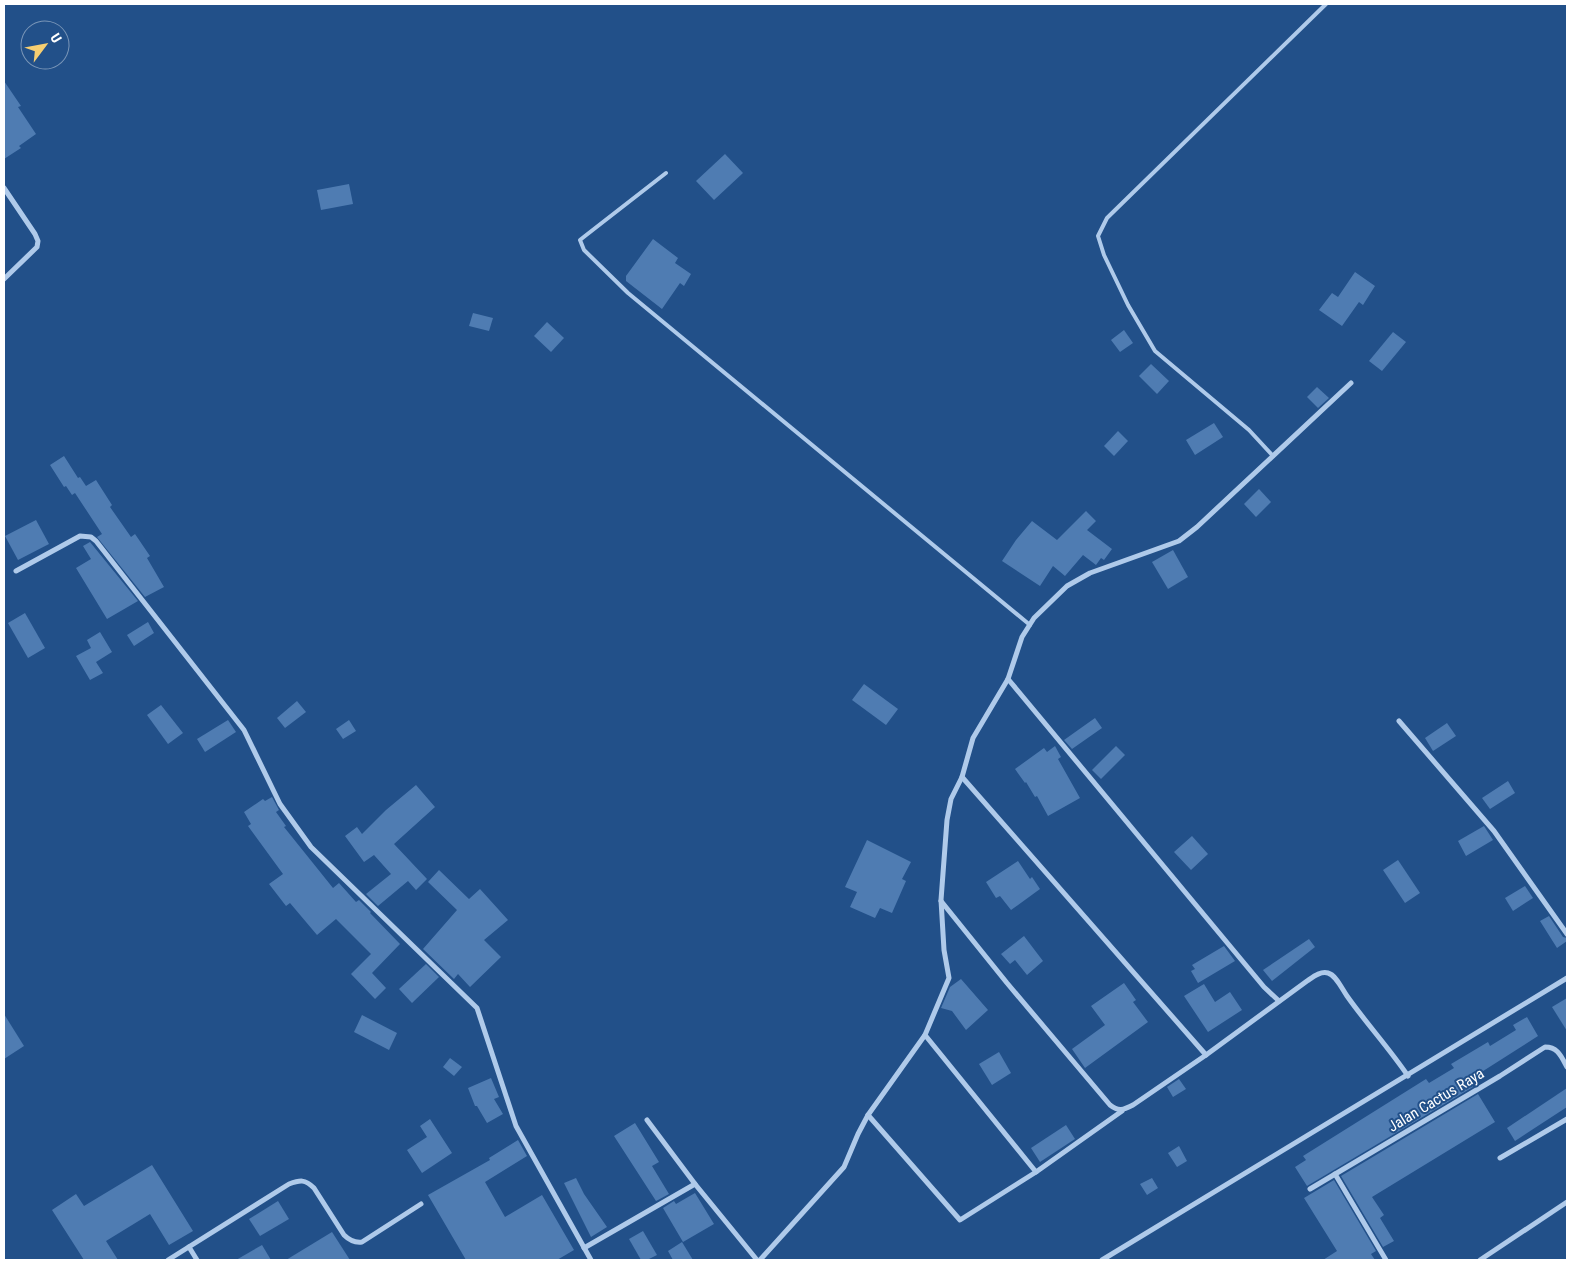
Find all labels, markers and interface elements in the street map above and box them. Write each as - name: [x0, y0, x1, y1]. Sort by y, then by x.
- north arrow: [20, 20, 70, 70]
- text: U: [47, 30, 65, 46]
- street label: Jalan Cactus Raya: [1385, 1064, 1487, 1136]

